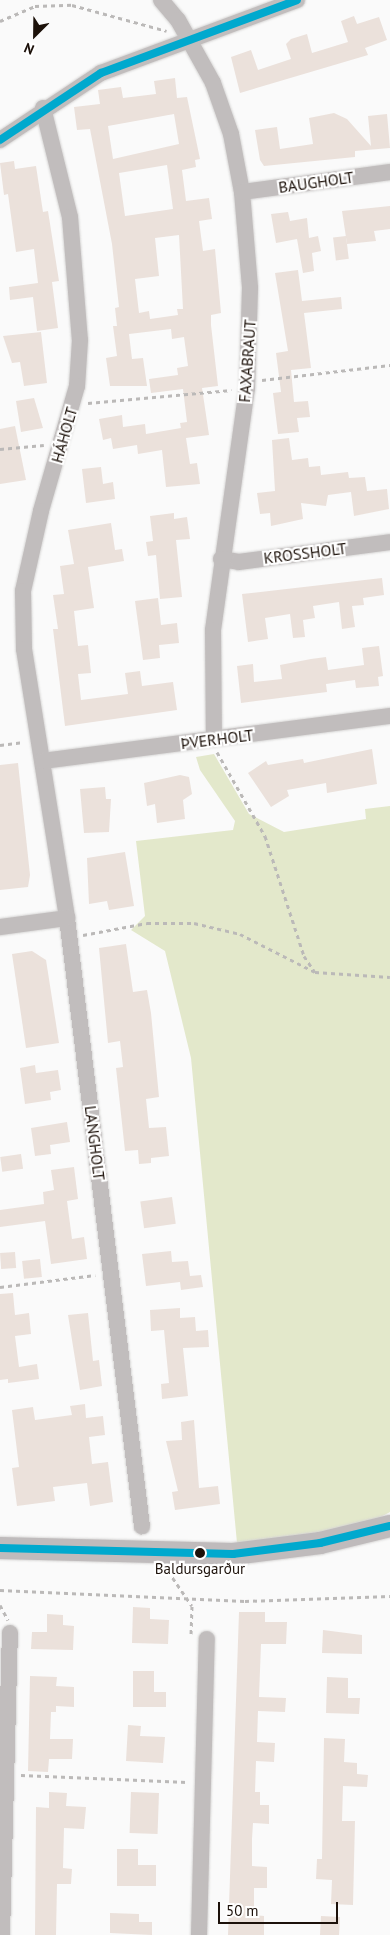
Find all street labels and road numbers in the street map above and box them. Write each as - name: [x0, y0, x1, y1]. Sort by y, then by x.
- street label: BAUGHOLT: [277, 167, 355, 197]
- street label: FAXABRAUT: [235, 319, 259, 403]
- street label: HÁHOLT: [47, 405, 81, 465]
- street label: KROSSHOLT: [262, 538, 348, 568]
- street label: ÞVERHOLT: [180, 725, 254, 753]
- street label: LANGHOLT: [81, 1105, 109, 1181]

